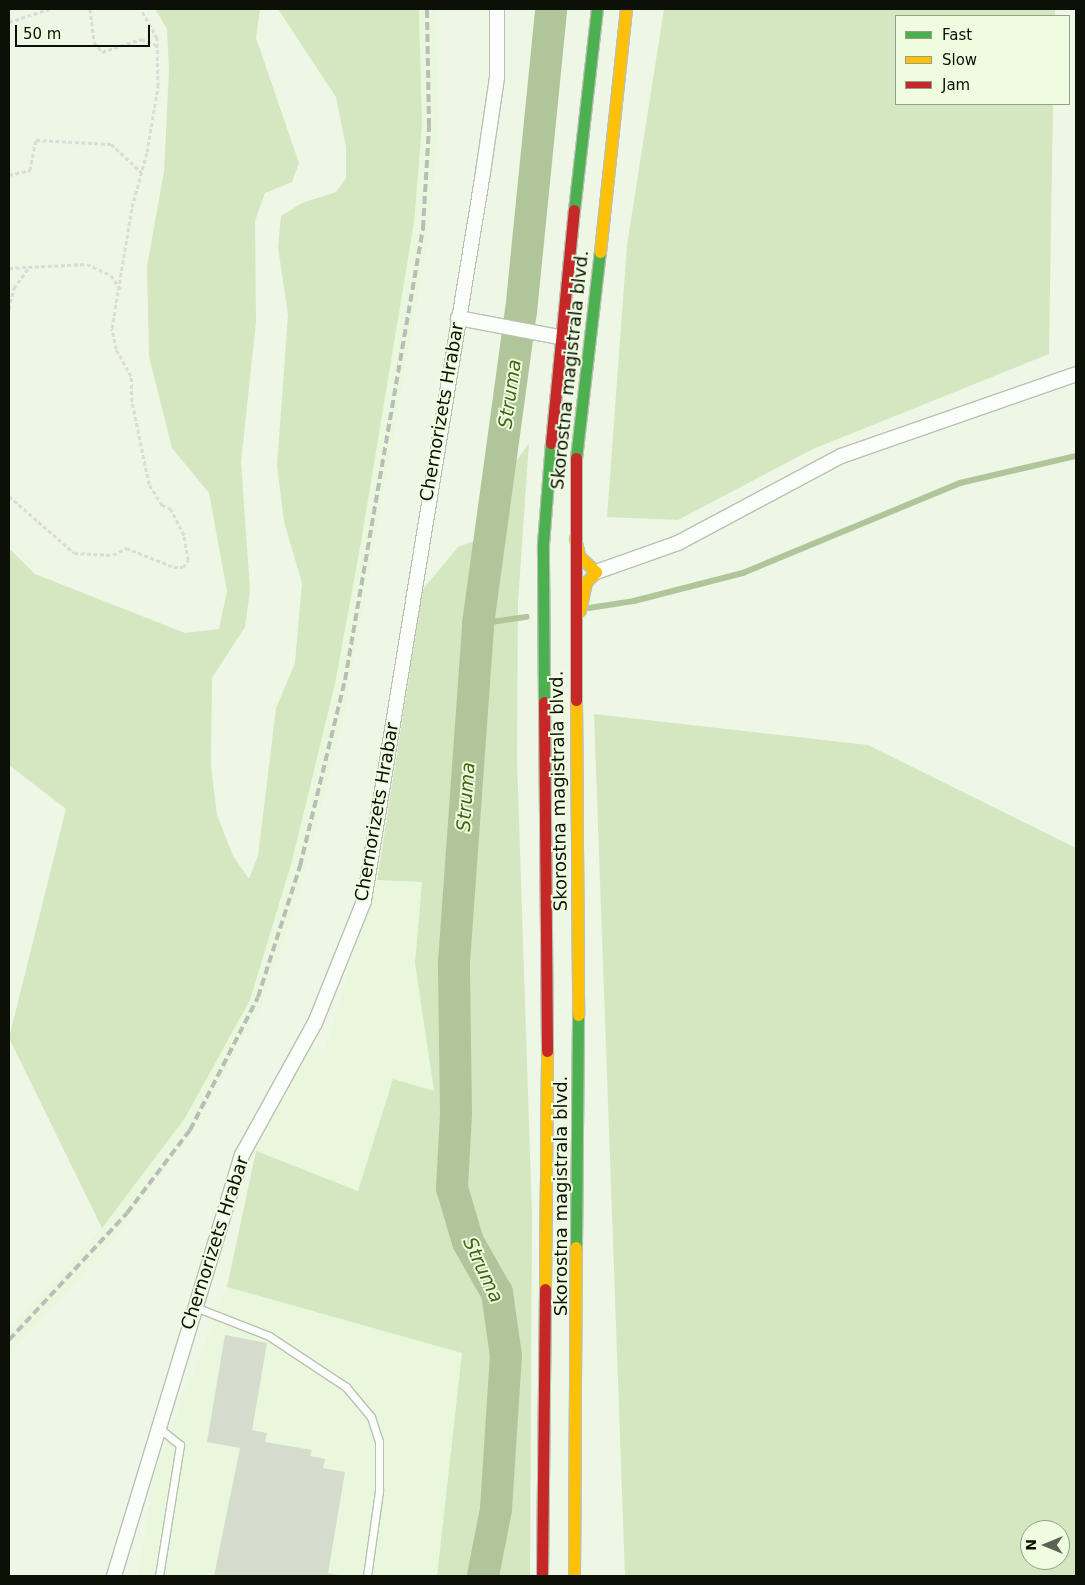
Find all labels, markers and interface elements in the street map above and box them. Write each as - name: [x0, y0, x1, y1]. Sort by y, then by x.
- scale bar: [18, 15, 152, 47]
- legend: [895, 15, 1070, 105]
- text: 50 m: [23, 25, 61, 43]
- text: Fast: [942, 26, 972, 44]
- text: Slow: [942, 51, 977, 69]
- text: Jam: [942, 76, 970, 94]
- street label: Skorostna magistrala blvd.: [547, 249, 593, 491]
- street label: Chernorizets Hrabar: [416, 321, 468, 503]
- water label: Struma: [494, 358, 526, 430]
- street label: Skorostna magistrala blvd.: [546, 670, 572, 912]
- street label: Chernorizets Hrabar: [351, 721, 403, 903]
- water label: Struma: [452, 762, 480, 832]
- street label: Skorostna magistrala blvd.: [550, 1076, 572, 1316]
- street label: Chernorizets Hrabar: [177, 1153, 253, 1333]
- water label: Struma: [458, 1234, 508, 1306]
- north arrow: [1020, 1520, 1070, 1570]
- text: N: [1023, 1539, 1039, 1551]

